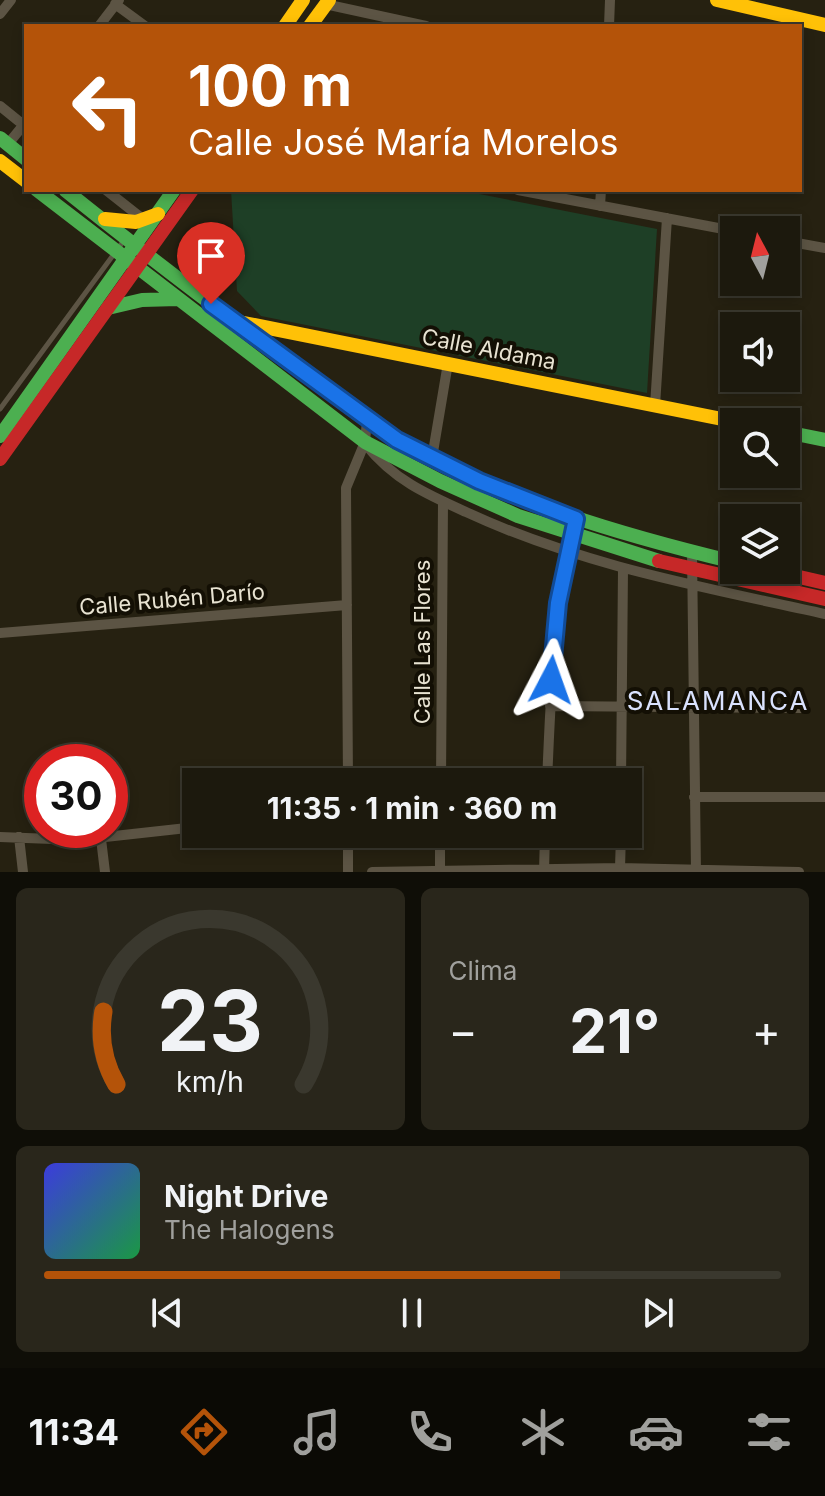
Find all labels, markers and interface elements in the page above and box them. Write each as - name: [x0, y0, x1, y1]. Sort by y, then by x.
- text: 100 m: [188, 52, 352, 120]
- icon: left: [56, 56, 160, 160]
- text: Calle José María Morelos: [188, 120, 619, 164]
- north arrow: [720, 216, 800, 296]
- map controls: [720, 216, 800, 584]
- pin: [177, 222, 245, 304]
- icon: arrive: [189, 234, 233, 278]
- button: sound: [720, 312, 800, 392]
- street label: Calle Aldama: [420, 323, 558, 375]
- button: search: [720, 408, 800, 488]
- button: layers: [720, 504, 800, 584]
- street label: Calle Las Flores: [409, 560, 435, 724]
- street label: Calle Rubén Darío: [78, 578, 266, 620]
- position arrow: [509, 638, 593, 722]
- district label: SALAMANCA: [627, 685, 809, 716]
- speed limit sign: 30: [24, 744, 128, 848]
- text: 11:35 · 1 min · 360 m: [267, 790, 557, 826]
- text: Clima: [449, 955, 517, 986]
- text: 23: [157, 970, 263, 1071]
- text: 21°: [569, 995, 660, 1067]
- text: −: [449, 1004, 478, 1058]
- text: +: [752, 1004, 781, 1058]
- text: km/h: [176, 1064, 244, 1099]
- text: Night Drive: [164, 1178, 328, 1214]
- text: The Halogens: [164, 1214, 335, 1245]
- icon: previous: [145, 1291, 189, 1335]
- icon: pause: [390, 1291, 434, 1335]
- icon: next: [636, 1291, 680, 1335]
- icon: directions: [176, 1404, 232, 1460]
- icon: music: [289, 1404, 345, 1460]
- icon: phone: [402, 1404, 458, 1460]
- icon: climate: [515, 1404, 571, 1460]
- icon: car: [628, 1404, 684, 1460]
- icon: filters: [741, 1404, 797, 1460]
- text: 11:34: [28, 1410, 119, 1454]

